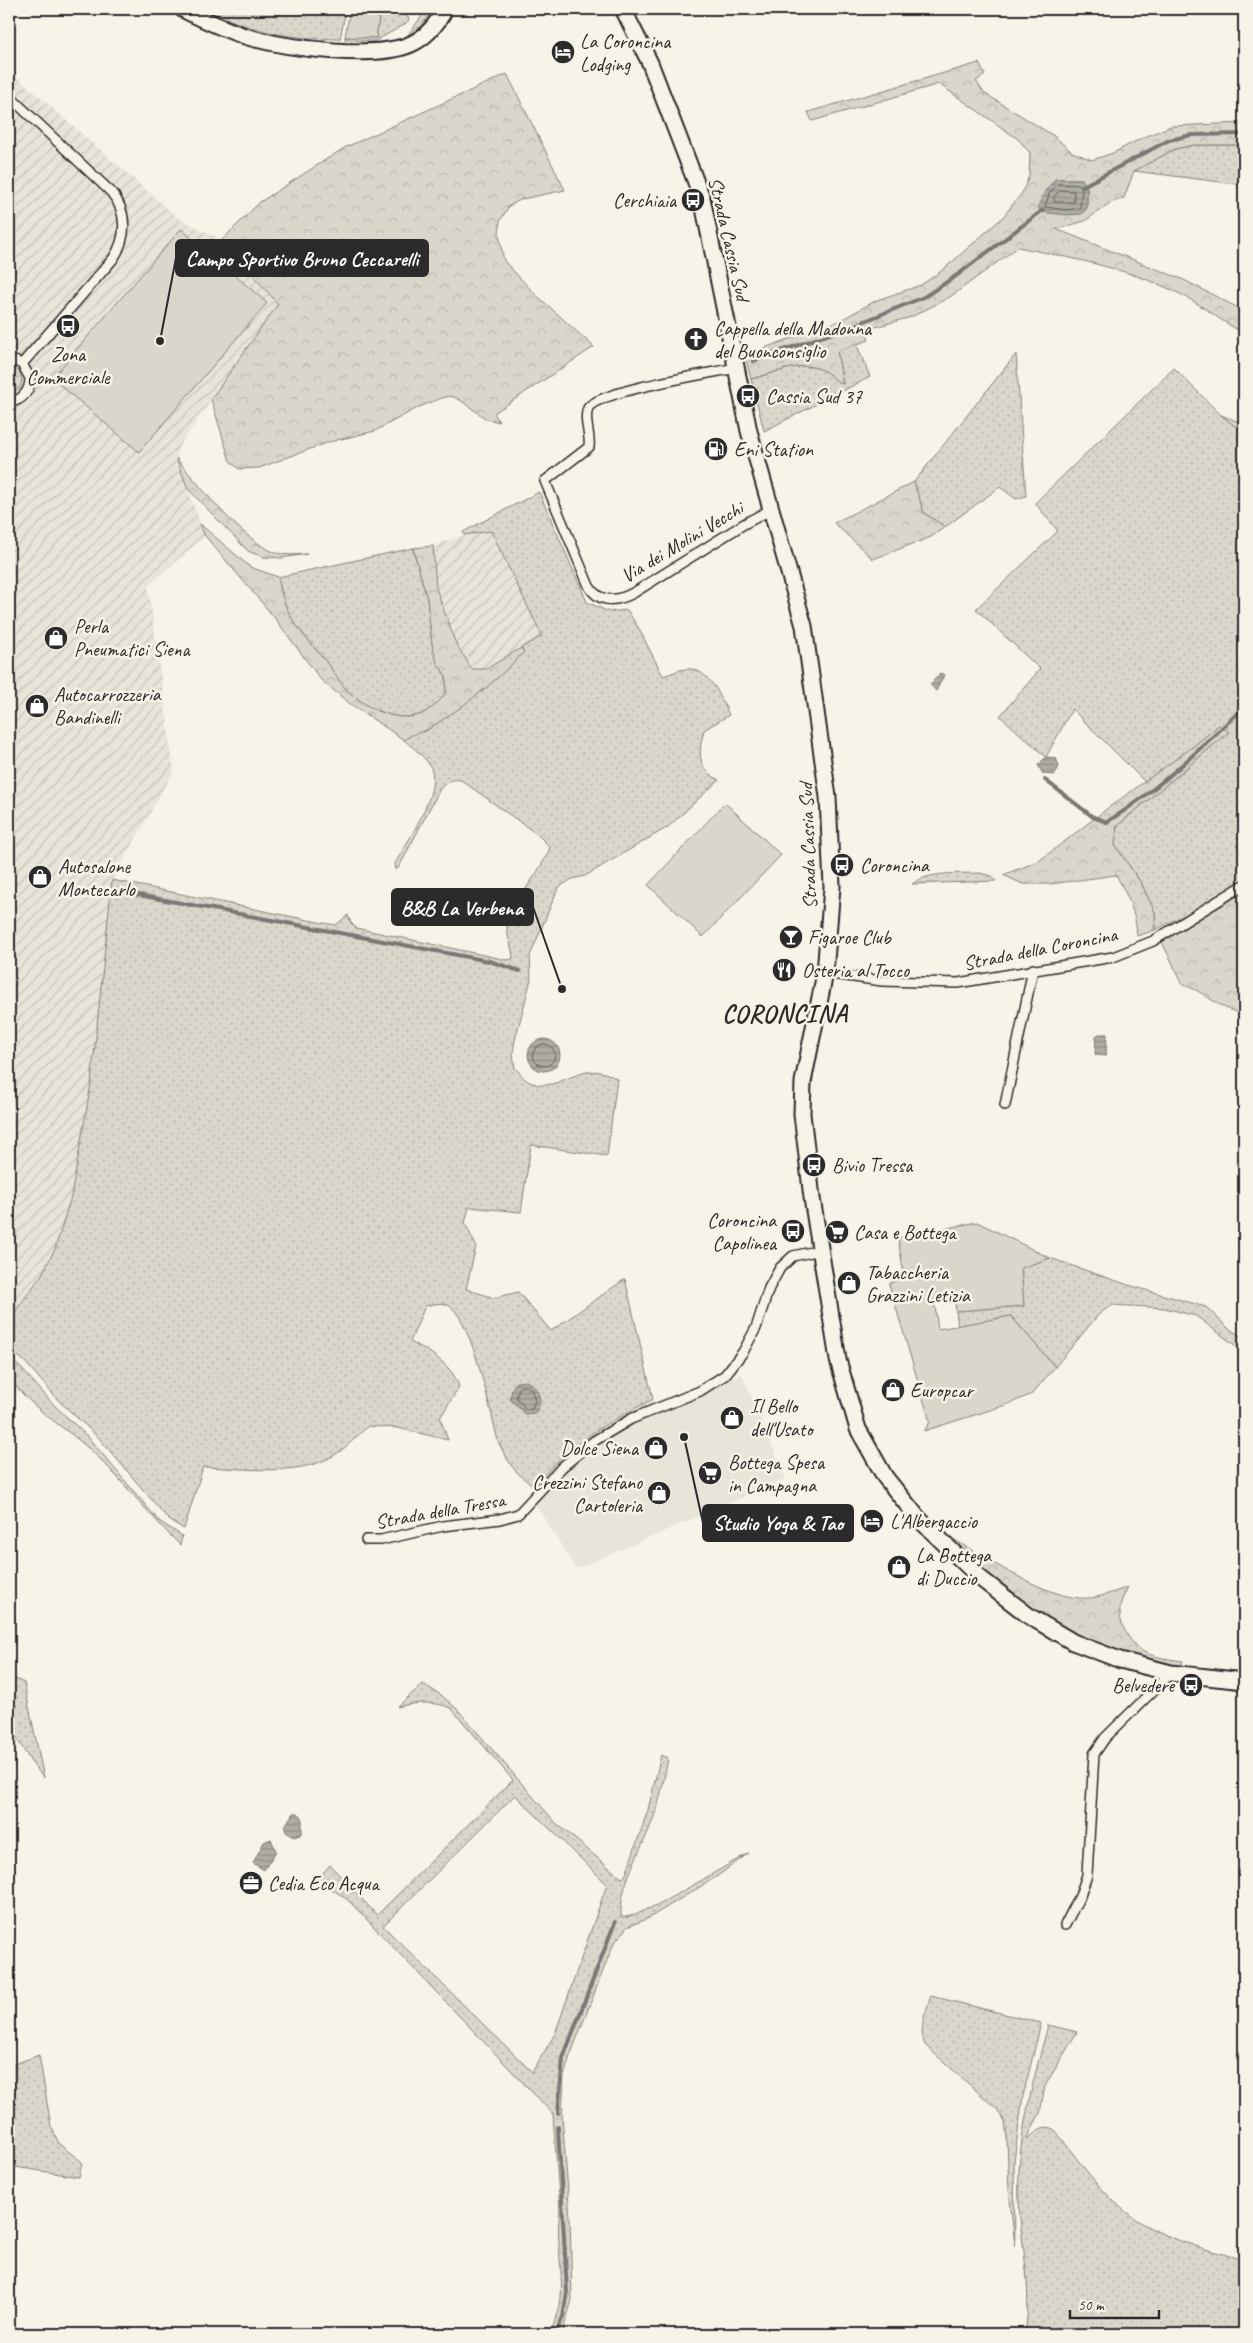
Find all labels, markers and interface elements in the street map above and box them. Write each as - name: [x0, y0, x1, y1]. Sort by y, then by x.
- place label: La Coroncina Lodging: [580, 29, 672, 77]
- hotel icon: La Coroncina Lodging: [550, 39, 576, 65]
- street label: Strada Cassia Sud: [703, 175, 756, 306]
- bus stop icon: Cerchiaia: [680, 187, 706, 213]
- place label: Cerchiaia: [613, 188, 678, 213]
- callout: Campo Sportivo Bruno Ceccarelli: [176, 240, 428, 276]
- text: Campo Sportivo Bruno Ceccarelli: [186, 246, 421, 272]
- bus stop icon: Zona Commerciale: [55, 313, 81, 339]
- place label: Cappella della Madonna del Buonconsiglio: [714, 316, 873, 364]
- church icon: Cappella della Madonna del Buonconsiglio: [683, 326, 709, 352]
- place label: Zona Commerciale: [26, 342, 111, 390]
- bus stop icon: Cassia Sud 37: [735, 383, 761, 409]
- place label: Cassia Sud 37: [766, 384, 863, 409]
- fuel station icon: Eni Station: [703, 436, 729, 462]
- place label: Eni Station: [734, 437, 814, 462]
- street label: Via dei Molini Vecchi: [616, 495, 750, 588]
- place label: Perla Pneumatici Siena: [74, 614, 191, 662]
- shop icon: Perla Pneumatici Siena: [43, 625, 69, 651]
- place label: Autocarrozzeria Bandinelli: [54, 682, 162, 730]
- shop icon: Autocarrozzeria Bandinelli: [24, 693, 50, 719]
- street label: Strada Cassia Sud: [793, 779, 823, 910]
- bus stop icon: Coroncina: [829, 852, 855, 878]
- place label: Coroncina: [860, 853, 930, 878]
- place label: Autosalone Montecarlo: [58, 854, 136, 902]
- shop icon: Autosalone Montecarlo: [27, 864, 53, 890]
- callout: B&B La Verbena: [392, 889, 533, 925]
- text: B&B La Verbena: [401, 895, 525, 921]
- street label: Strada della Coroncina: [961, 921, 1121, 976]
- bar icon: Figaroe Club: [778, 924, 804, 950]
- place label: Figaroe Club: [808, 925, 892, 950]
- restaurant icon: Osteria al Tocco: [771, 957, 797, 983]
- place label: Osteria al Tocco: [802, 958, 910, 983]
- district label: CORONCINA: [722, 998, 849, 1030]
- bus stop icon: Bivio Tressa: [801, 1152, 827, 1178]
- place label: Bivio Tressa: [832, 1153, 914, 1178]
- place label: Coroncina Capolinea: [707, 1208, 778, 1256]
- bus stop icon: Coroncina Capolinea: [780, 1218, 806, 1244]
- supermarket icon: Casa e Bottega: [824, 1219, 850, 1245]
- place label: Casa e Bottega: [854, 1220, 957, 1245]
- place label: Tabaccheria Grazzini Letizia: [866, 1260, 971, 1308]
- shop icon: Tabaccheria Grazzini Letizia: [836, 1270, 862, 1296]
- shop icon: Europcar: [880, 1377, 906, 1403]
- place label: Europcar: [910, 1378, 974, 1403]
- place label: Il Bello dell'Usato: [750, 1394, 814, 1442]
- shop icon: Il Bello dell'Usato: [719, 1405, 745, 1431]
- shop icon: Dolce Siena: [643, 1435, 669, 1461]
- place label: Dolce Siena: [560, 1436, 640, 1461]
- place label: Bottega Spesa in Campagna: [728, 1450, 826, 1498]
- supermarket icon: Bottega Spesa in Campagna: [697, 1460, 723, 1486]
- place label: Crezzini Stefano Cartoleria: [532, 1470, 644, 1518]
- shop icon: Crezzini Stefano Cartoleria: [646, 1480, 672, 1506]
- street label: Strada della Tressa: [373, 1487, 509, 1535]
- callout: Studio Yoga & Tao: [703, 1505, 853, 1541]
- hotel icon: L'Albergaccio: [859, 1508, 885, 1534]
- place label: L'Albergaccio: [890, 1509, 978, 1534]
- text: Studio Yoga & Tao: [713, 1510, 846, 1536]
- place label: La Bottega di Duccio: [916, 1543, 992, 1591]
- shop icon: La Bottega di Duccio: [886, 1554, 912, 1580]
- bus stop icon: Belvedere: [1178, 1672, 1204, 1698]
- place label: Belvedere: [1112, 1673, 1175, 1698]
- office icon: Cedia Eco Acqua: [238, 1870, 264, 1896]
- place label: Cedia Eco Acqua: [268, 1871, 381, 1896]
- scale bar: [1070, 2288, 1159, 2320]
- text: 50 m: [1078, 2296, 1105, 2315]

